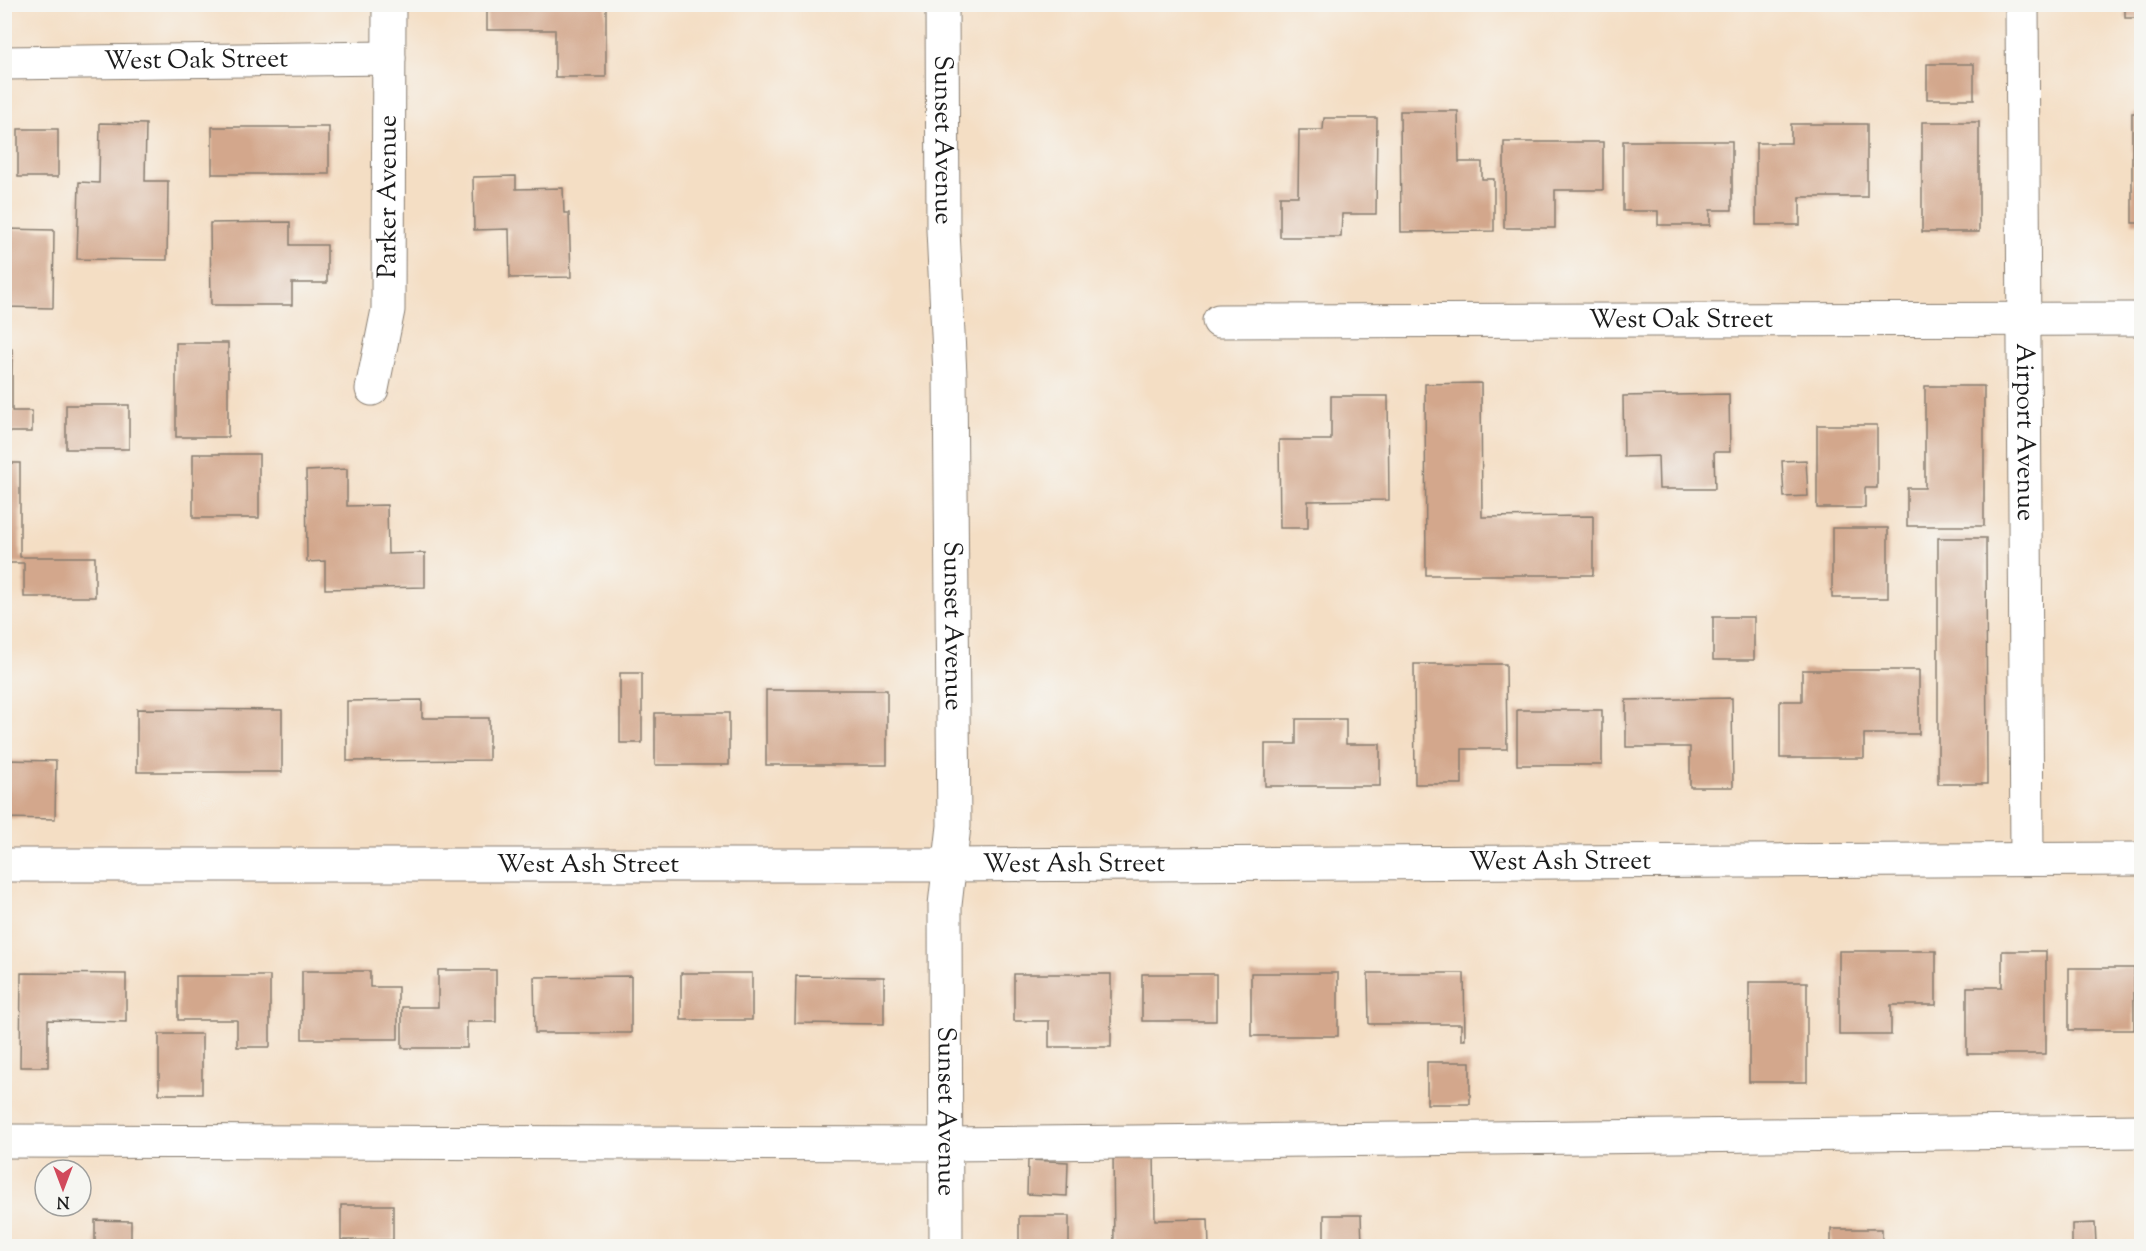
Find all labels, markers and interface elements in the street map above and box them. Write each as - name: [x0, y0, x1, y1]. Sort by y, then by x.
- street label: West Oak Street: [104, 41, 288, 80]
- street label: Sunset Avenue: [924, 55, 961, 225]
- street label: Parker Avenue: [370, 115, 407, 278]
- street label: West Oak Street: [1589, 301, 1773, 339]
- street label: Airport Avenue: [2005, 343, 2044, 521]
- street label: Sunset Avenue: [933, 541, 971, 711]
- street label: West Ash Street: [1469, 843, 1651, 881]
- street label: West Ash Street: [983, 845, 1165, 883]
- street label: West Ash Street: [497, 847, 679, 884]
- street label: Sunset Avenue: [927, 1027, 964, 1196]
- north arrow: [33, 1158, 93, 1218]
- text: N: [56, 1189, 69, 1212]

